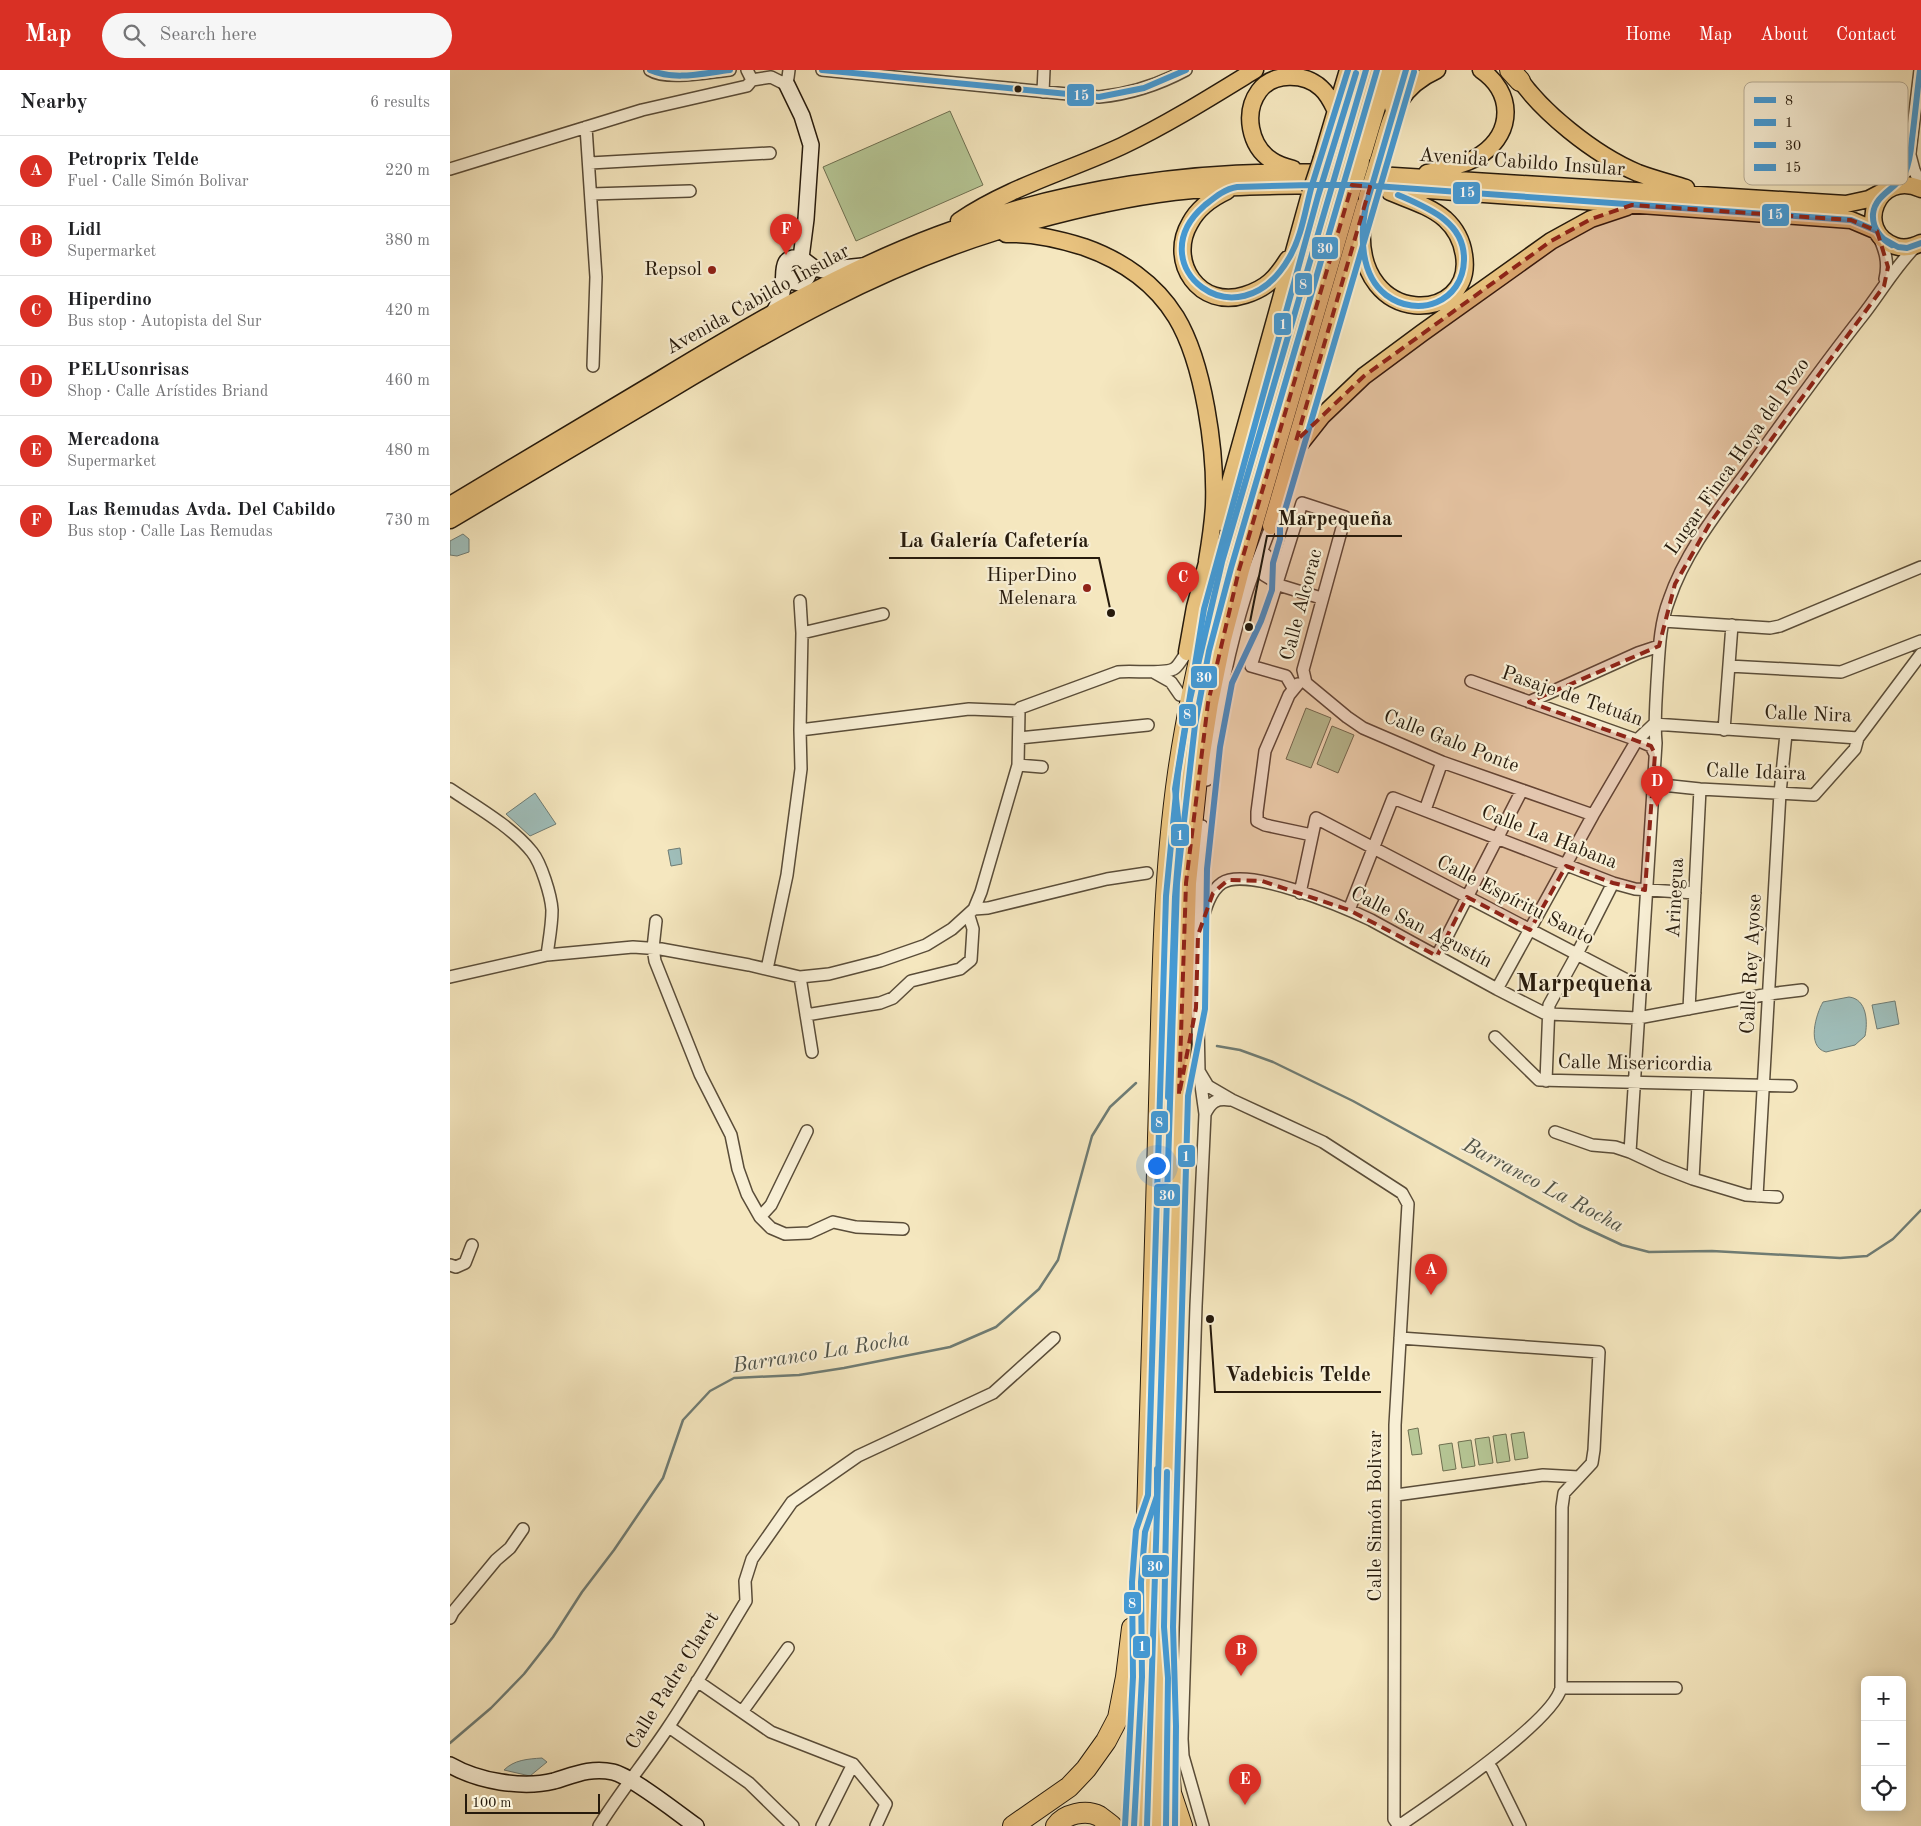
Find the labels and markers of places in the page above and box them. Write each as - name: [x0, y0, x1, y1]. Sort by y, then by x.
- unlabelled marker: [1013, 84, 1023, 94]
- pin: F: [770, 214, 802, 255]
- place label: Repsol: [644, 260, 702, 280]
- marker: Repsol: [706, 264, 718, 276]
- callout: Marpequeña: [1267, 500, 1402, 536]
- callout: La Galería Cafetería: [889, 522, 1099, 558]
- pin: C: [1167, 562, 1199, 603]
- place label: HiperDino Melenara: [986, 566, 1077, 609]
- marker: HiperDino Melenara: [1081, 582, 1093, 594]
- pin: D: [1641, 766, 1673, 807]
- pin: A: [1415, 1254, 1447, 1295]
- callout: Vadebicis Telde: [1215, 1356, 1381, 1392]
- pin: B: [1225, 1635, 1257, 1676]
- pin: E: [1229, 1764, 1261, 1805]

